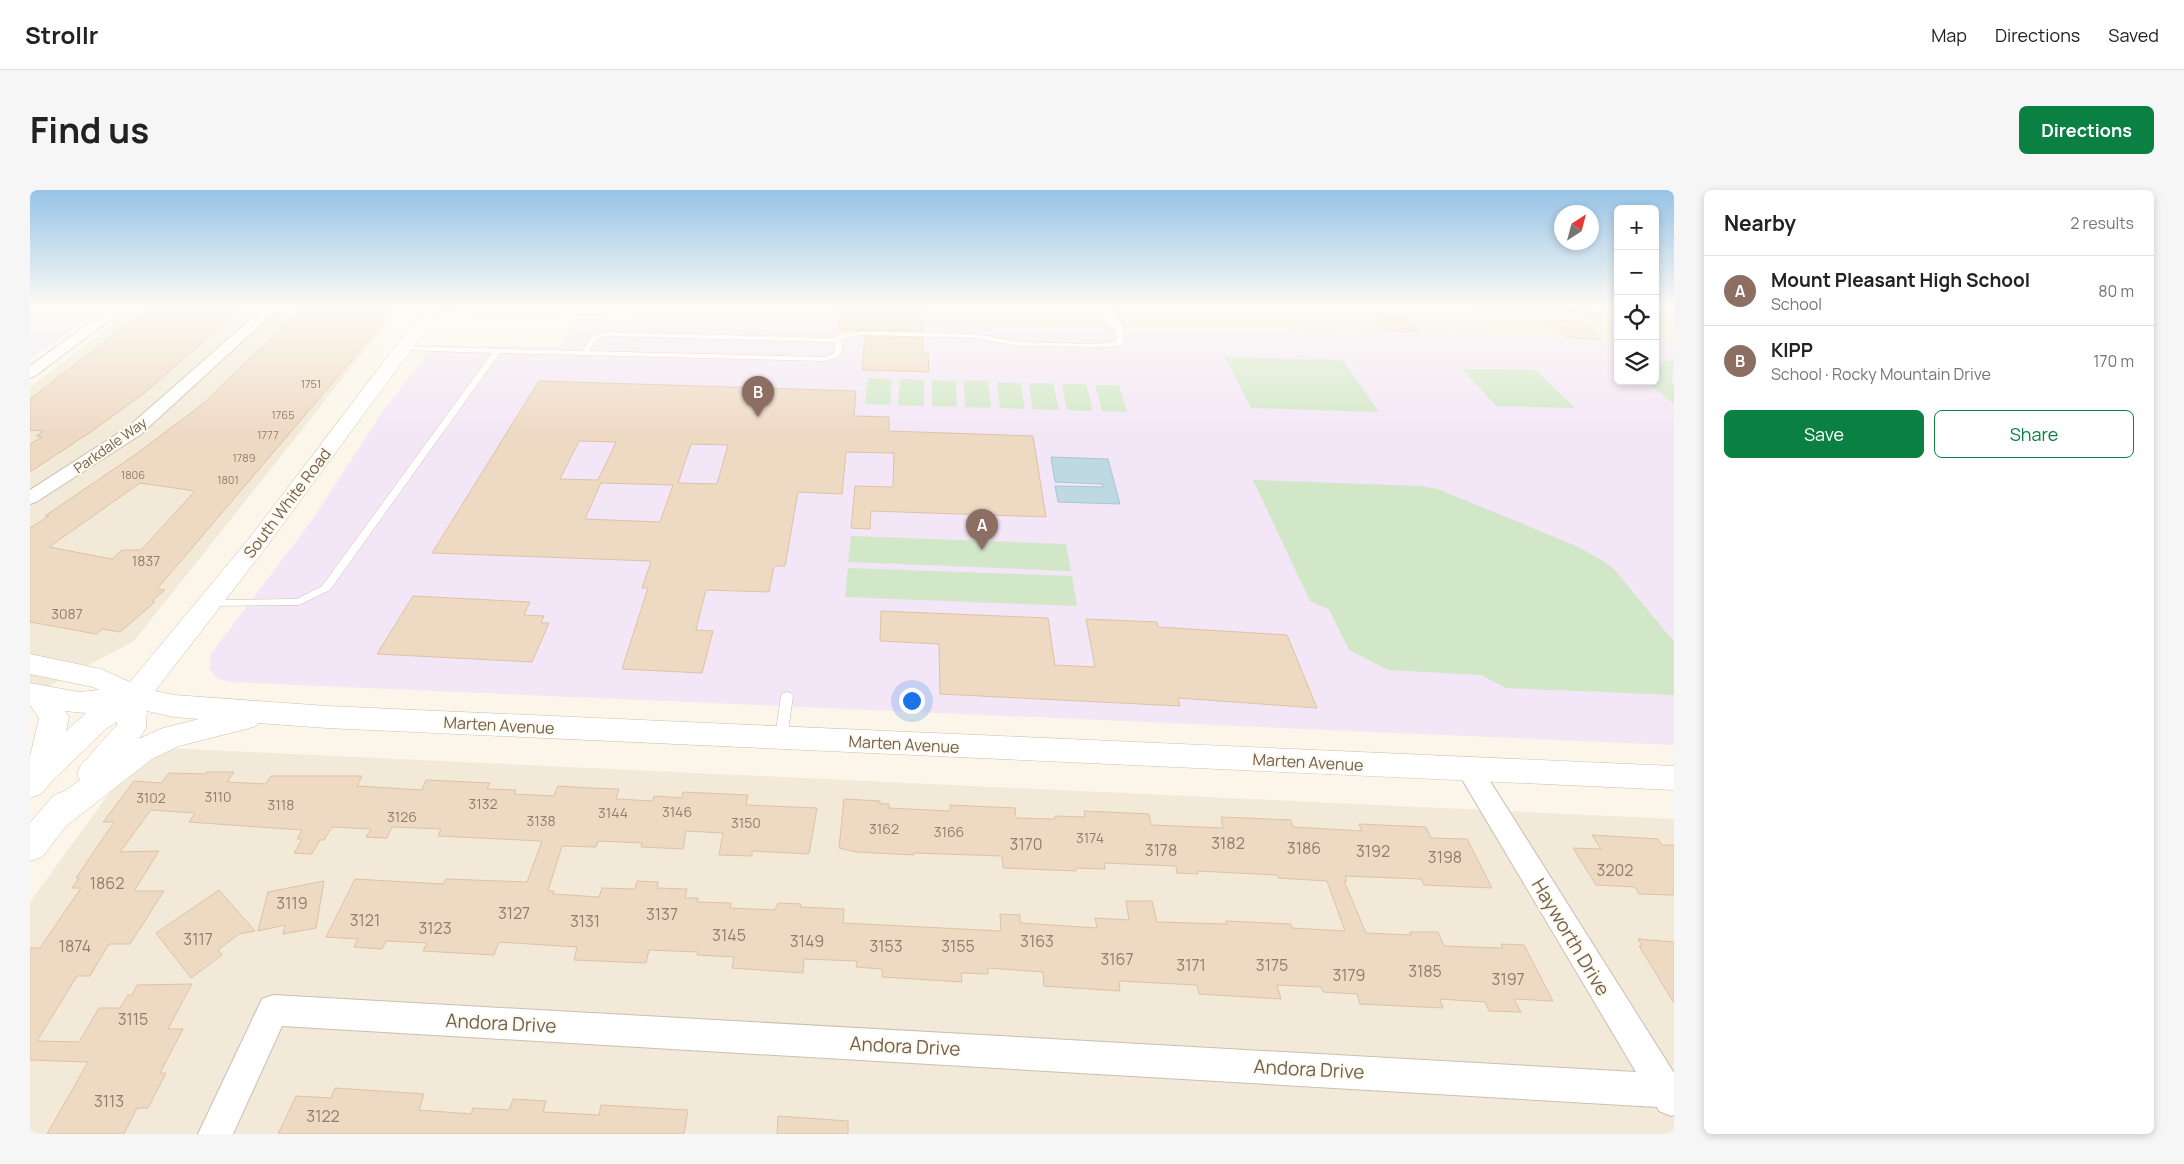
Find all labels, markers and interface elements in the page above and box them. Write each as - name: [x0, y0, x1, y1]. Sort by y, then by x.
- text: Strollr: [25, 18, 98, 51]
- text: Map: [1931, 23, 1967, 47]
- text: Directions: [1995, 23, 2080, 47]
- text: Saved: [2108, 23, 2159, 47]
- text: Find us: [30, 106, 149, 154]
- button: Directions: [2019, 106, 2154, 154]
- north arrow: [1554, 205, 1599, 250]
- map controls: [1614, 205, 1659, 385]
- button: +: [1614, 205, 1659, 250]
- text: Nearby: [1724, 209, 1796, 237]
- text: 2 results: [2070, 212, 2134, 234]
- button: −: [1614, 250, 1659, 295]
- text: Mount Pleasant High School: [1771, 267, 2030, 293]
- text: A: [1735, 280, 1745, 302]
- text: 80 m: [2098, 280, 2134, 302]
- text: School: [1771, 293, 1822, 315]
- button: locate: [1614, 295, 1659, 340]
- text: KIPP: [1771, 337, 1813, 363]
- button: layers: [1614, 340, 1659, 385]
- text: B: [1735, 350, 1745, 372]
- text: 170 m: [2093, 350, 2134, 372]
- text: School · Rocky Mountain Drive: [1771, 363, 1991, 385]
- house number: 1751: [301, 376, 321, 391]
- pin: B: [742, 376, 774, 417]
- house number: 1765: [272, 407, 295, 422]
- button: Save: [1724, 410, 1924, 458]
- button: Share: [1934, 410, 2134, 458]
- street label: Parkdale Way: [70, 412, 151, 477]
- house number: 1777: [257, 427, 279, 442]
- street label: South White Road: [238, 443, 336, 563]
- house number: 1789: [232, 450, 256, 465]
- house number: 1806: [121, 467, 145, 482]
- house number: 1801: [217, 472, 239, 487]
- pin: A: [966, 509, 998, 550]
- house number: 1837: [132, 551, 160, 570]
- house number: 3087: [51, 604, 83, 623]
- your location: [899, 688, 925, 714]
- street label: Marten Avenue: [443, 711, 555, 739]
- street label: Marten Avenue: [848, 730, 960, 758]
- street label: Marten Avenue: [1252, 748, 1364, 776]
- house number: 3110: [204, 787, 232, 806]
- house number: 3102: [136, 788, 166, 807]
- house number: 3132: [469, 794, 497, 813]
- house number: 3118: [268, 795, 294, 814]
- house number: 3146: [662, 802, 692, 821]
- house number: 3144: [598, 803, 628, 822]
- house number: 3126: [387, 807, 417, 826]
- house number: 3138: [526, 811, 556, 830]
- house number: 3150: [731, 813, 761, 832]
- house number: 3162: [869, 819, 899, 838]
- house number: 3166: [934, 822, 964, 841]
- house number: 3174: [1076, 828, 1104, 847]
- house number: 3182: [1211, 832, 1245, 854]
- house number: 3170: [1010, 833, 1042, 855]
- house number: 3186: [1287, 837, 1321, 859]
- house number: 3178: [1145, 839, 1177, 861]
- house number: 3192: [1356, 840, 1390, 862]
- house number: 3198: [1428, 846, 1462, 868]
- house number: 3202: [1597, 859, 1633, 881]
- house number: 1862: [90, 872, 124, 894]
- street label: Hayworth Drive: [1526, 874, 1616, 1000]
- house number: 3119: [276, 892, 308, 914]
- house number: 3127: [498, 902, 530, 924]
- house number: 3137: [646, 903, 678, 925]
- house number: 3121: [350, 909, 380, 931]
- house number: 3131: [570, 910, 600, 932]
- house number: 3123: [418, 917, 452, 939]
- house number: 3145: [712, 924, 746, 946]
- house number: 3117: [183, 928, 213, 950]
- house number: 3149: [790, 930, 824, 952]
- house number: 3163: [1020, 930, 1054, 952]
- house number: 1874: [59, 935, 91, 957]
- house number: 3153: [869, 935, 903, 957]
- house number: 3155: [941, 935, 975, 957]
- house number: 3167: [1100, 948, 1134, 970]
- house number: 3171: [1176, 954, 1206, 976]
- house number: 3175: [1256, 954, 1288, 976]
- house number: 3185: [1408, 960, 1442, 982]
- house number: 3179: [1332, 964, 1366, 986]
- house number: 3197: [1492, 968, 1524, 990]
- street label: Andora Drive: [445, 1007, 557, 1039]
- house number: 3115: [118, 1008, 148, 1030]
- street label: Andora Drive: [849, 1030, 961, 1062]
- street label: Andora Drive: [1253, 1053, 1365, 1085]
- house number: 3113: [94, 1090, 124, 1112]
- house number: 3122: [306, 1105, 340, 1127]

